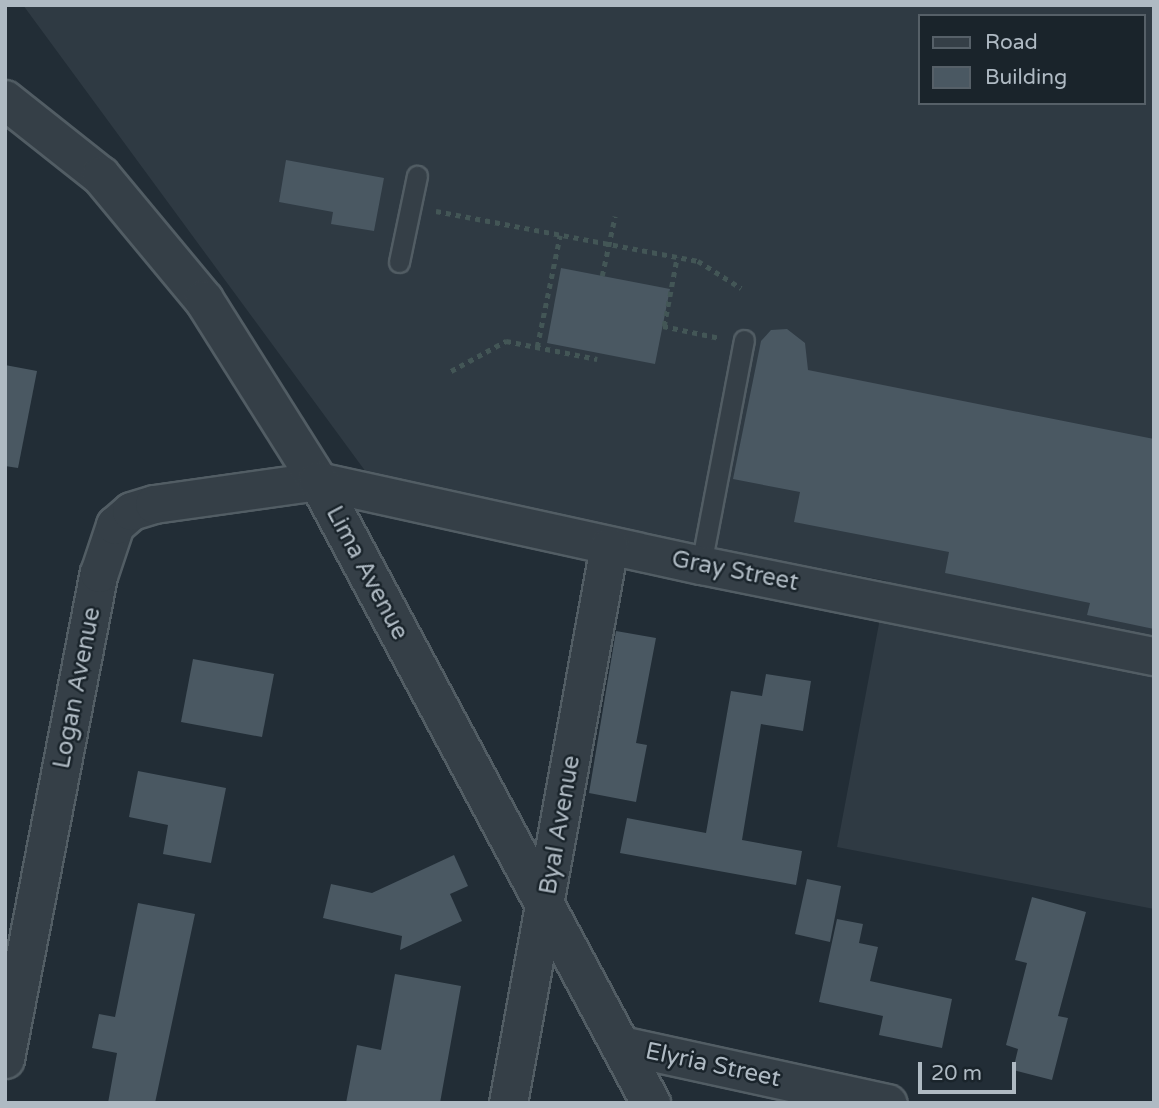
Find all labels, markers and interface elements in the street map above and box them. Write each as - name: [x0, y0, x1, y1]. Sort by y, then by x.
- legend: [918, 14, 1145, 105]
- text: Road: [985, 30, 1038, 55]
- text: Building: [985, 65, 1067, 90]
- street label: Lima Avenue: [320, 501, 414, 645]
- street label: Gray Street: [669, 545, 801, 597]
- street label: Logan Avenue: [47, 605, 107, 771]
- street label: Byal Avenue: [534, 753, 586, 897]
- street label: Elyria Street: [643, 1037, 783, 1093]
- scale bar: [921, 1048, 1019, 1092]
- text: 20 m: [931, 1061, 982, 1086]

